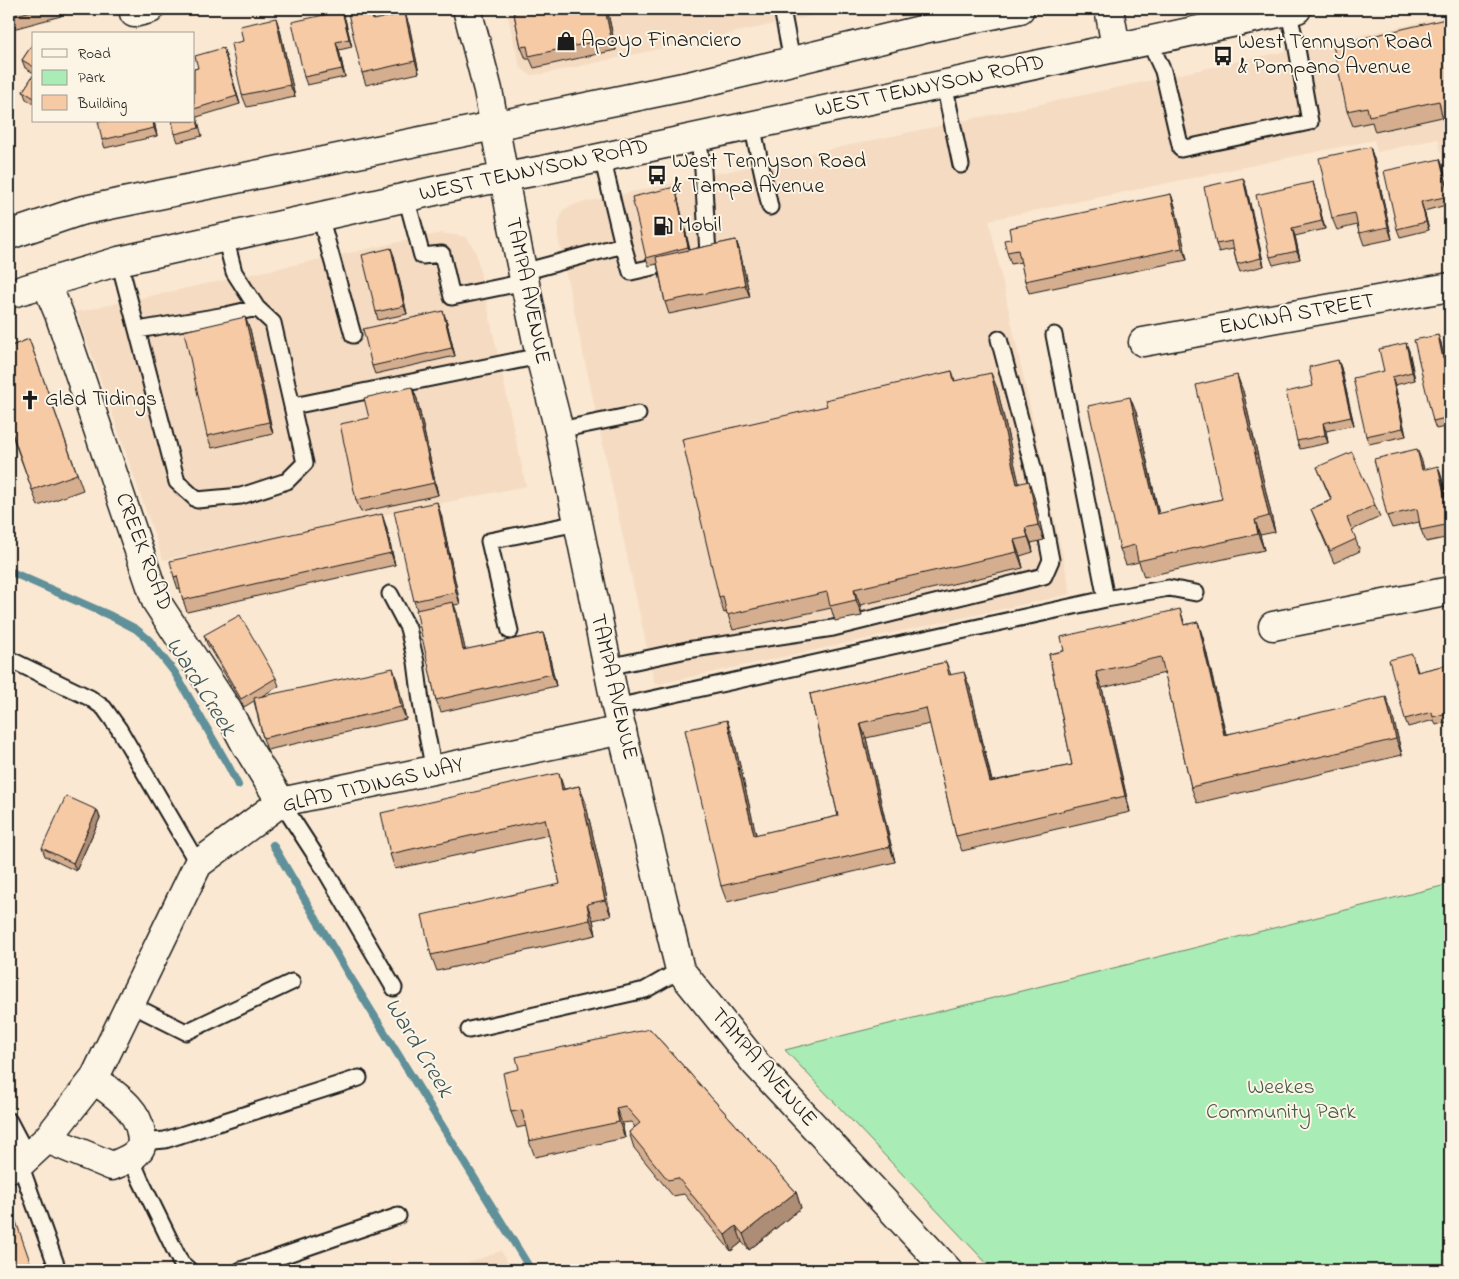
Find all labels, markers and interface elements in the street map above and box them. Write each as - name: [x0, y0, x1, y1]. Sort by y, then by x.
- place label: Apoyo Financiero: [581, 25, 741, 58]
- place label: West Tennyson Road & Pompano Avenue: [1238, 27, 1432, 84]
- shop icon: Apoyo Financiero: [555, 30, 577, 52]
- legend: [32, 32, 195, 122]
- text: Road: [78, 43, 111, 65]
- bus stop icon: West Tennyson Road & Pompano Avenue: [1212, 45, 1234, 67]
- street label: WEST TENNYSON ROAD: [812, 47, 1048, 127]
- text: Park: [78, 67, 106, 89]
- text: Building: [77, 93, 127, 116]
- street label: WEST TENNYSON ROAD: [416, 131, 652, 211]
- place label: West Tennyson Road & Tampa Avenue: [672, 146, 866, 203]
- bus stop icon: West Tennyson Road & Tampa Avenue: [646, 164, 668, 186]
- place label: Mobil: [678, 210, 721, 242]
- street label: TAMPA AVENUE: [496, 215, 558, 367]
- fuel station icon: Mobil: [652, 215, 674, 237]
- street label: ENCINA STREET: [1217, 286, 1378, 344]
- place label: Glad Tidings: [45, 384, 157, 417]
- church icon: Glad Tidings: [19, 389, 41, 411]
- street label: CREEK ROAD: [106, 489, 180, 615]
- street label: TAMPA AVENUE: [581, 611, 645, 763]
- water label: Ward Creek: [156, 631, 245, 745]
- street label: GLAD TIDINGS WAY: [279, 750, 467, 822]
- water label: Ward Creek: [374, 991, 462, 1106]
- street label: TAMPA AVENUE: [702, 1001, 824, 1135]
- park label: Weekes Community Park: [1206, 1072, 1356, 1130]

